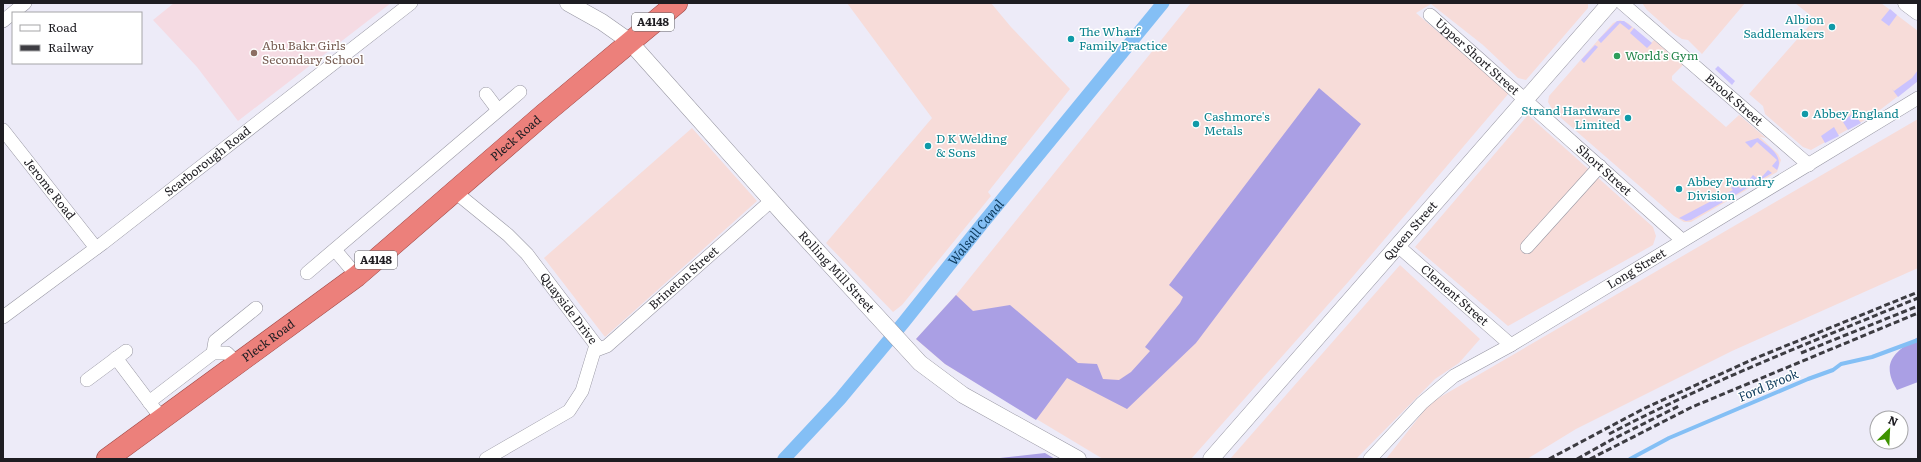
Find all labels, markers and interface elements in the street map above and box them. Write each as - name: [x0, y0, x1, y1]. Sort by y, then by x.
- place label: Albion Saddlemakers: [1743, 10, 1825, 42]
- legend: [12, 12, 142, 64]
- road number: A4148: [632, 13, 674, 31]
- street label: Upper Short Street: [1431, 14, 1524, 99]
- text: Road: [48, 18, 78, 36]
- place label: The Wharf Family Practice: [1079, 22, 1167, 54]
- marker: Albion Saddlemakers: [1827, 22, 1837, 32]
- marker: The Wharf Family Practice: [1066, 34, 1076, 44]
- place label: Abu Bakr Girls Secondary School: [262, 36, 364, 68]
- text: Railway: [48, 38, 94, 56]
- place label: World's Gym: [1625, 46, 1699, 64]
- marker: Abu Bakr Girls Secondary School: [249, 48, 259, 58]
- marker: World's Gym: [1612, 51, 1622, 61]
- street label: Brook Street: [1702, 69, 1768, 129]
- place label: Strand Hardware Limited: [1521, 101, 1621, 133]
- place label: Abbey England: [1813, 104, 1900, 122]
- place label: Cashmore's Metals: [1204, 107, 1270, 139]
- marker: Abbey England: [1800, 109, 1810, 119]
- street label: Pleck Road: [486, 110, 545, 165]
- marker: Strand Hardware Limited: [1623, 113, 1633, 123]
- marker: Cashmore's Metals: [1191, 119, 1201, 129]
- street label: Scarborough Road: [160, 121, 255, 200]
- place label: D K Welding & Sons: [936, 129, 1007, 161]
- street label: Short Street: [1573, 140, 1636, 199]
- marker: D K Welding & Sons: [923, 141, 933, 151]
- street label: Jerome Road: [20, 154, 81, 223]
- place label: Abbey Foundry Division: [1687, 172, 1774, 204]
- marker: Abbey Foundry Division: [1674, 184, 1684, 194]
- water label: Walsall Canal: [943, 195, 1008, 269]
- street label: Queen Street: [1379, 196, 1441, 264]
- street label: Rolling Mill Street: [795, 226, 879, 316]
- street label: Brineton Street: [644, 241, 722, 313]
- street label: Long Street: [1603, 243, 1669, 293]
- road number: A4148: [355, 251, 397, 269]
- street label: Clement Street: [1417, 260, 1493, 330]
- street label: Quayside Drive: [536, 268, 602, 348]
- street label: Pleck Road: [237, 314, 299, 366]
- water label: Ford Brook: [1735, 363, 1802, 406]
- north arrow: [1869, 410, 1909, 450]
- text: N: [1886, 411, 1901, 429]

